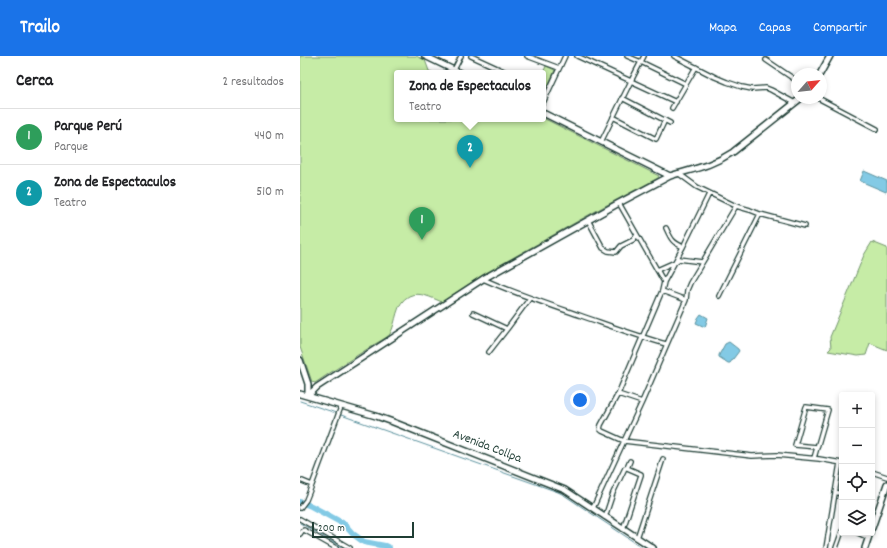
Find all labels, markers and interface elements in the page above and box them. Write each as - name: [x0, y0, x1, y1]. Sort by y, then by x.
- text: Trailo: [20, 15, 60, 42]
- text: Mapa: [709, 18, 737, 38]
- text: Capas: [759, 18, 791, 38]
- text: Compartir: [813, 18, 867, 38]
- north arrow: [791, 68, 827, 104]
- text: Cerca: [16, 70, 53, 94]
- popup: [394, 70, 546, 122]
- text: 2 resultados: [222, 73, 284, 92]
- text: Zona de Espectaculos: [409, 76, 531, 98]
- text: Teatro: [409, 98, 441, 117]
- text: Parque Perú: [54, 116, 122, 138]
- text: 1: [28, 127, 30, 146]
- text: 440 m: [254, 127, 284, 146]
- pin: 2: [457, 135, 483, 168]
- text: Parque: [54, 138, 88, 157]
- text: Zona de Espectaculos: [54, 172, 176, 194]
- text: 2: [26, 183, 32, 202]
- text: 510 m: [256, 183, 284, 202]
- text: Teatro: [54, 194, 86, 213]
- pin: 1: [409, 207, 435, 240]
- your location: [570, 390, 590, 410]
- map controls: [839, 392, 875, 536]
- button: +: [839, 392, 875, 428]
- street label: Avenida Collpa: [450, 425, 525, 469]
- button: −: [839, 428, 875, 464]
- button: locate: [839, 464, 875, 500]
- button: layers: [839, 500, 875, 536]
- scale bar: [312, 520, 414, 539]
- text: 200 m: [318, 521, 345, 537]

